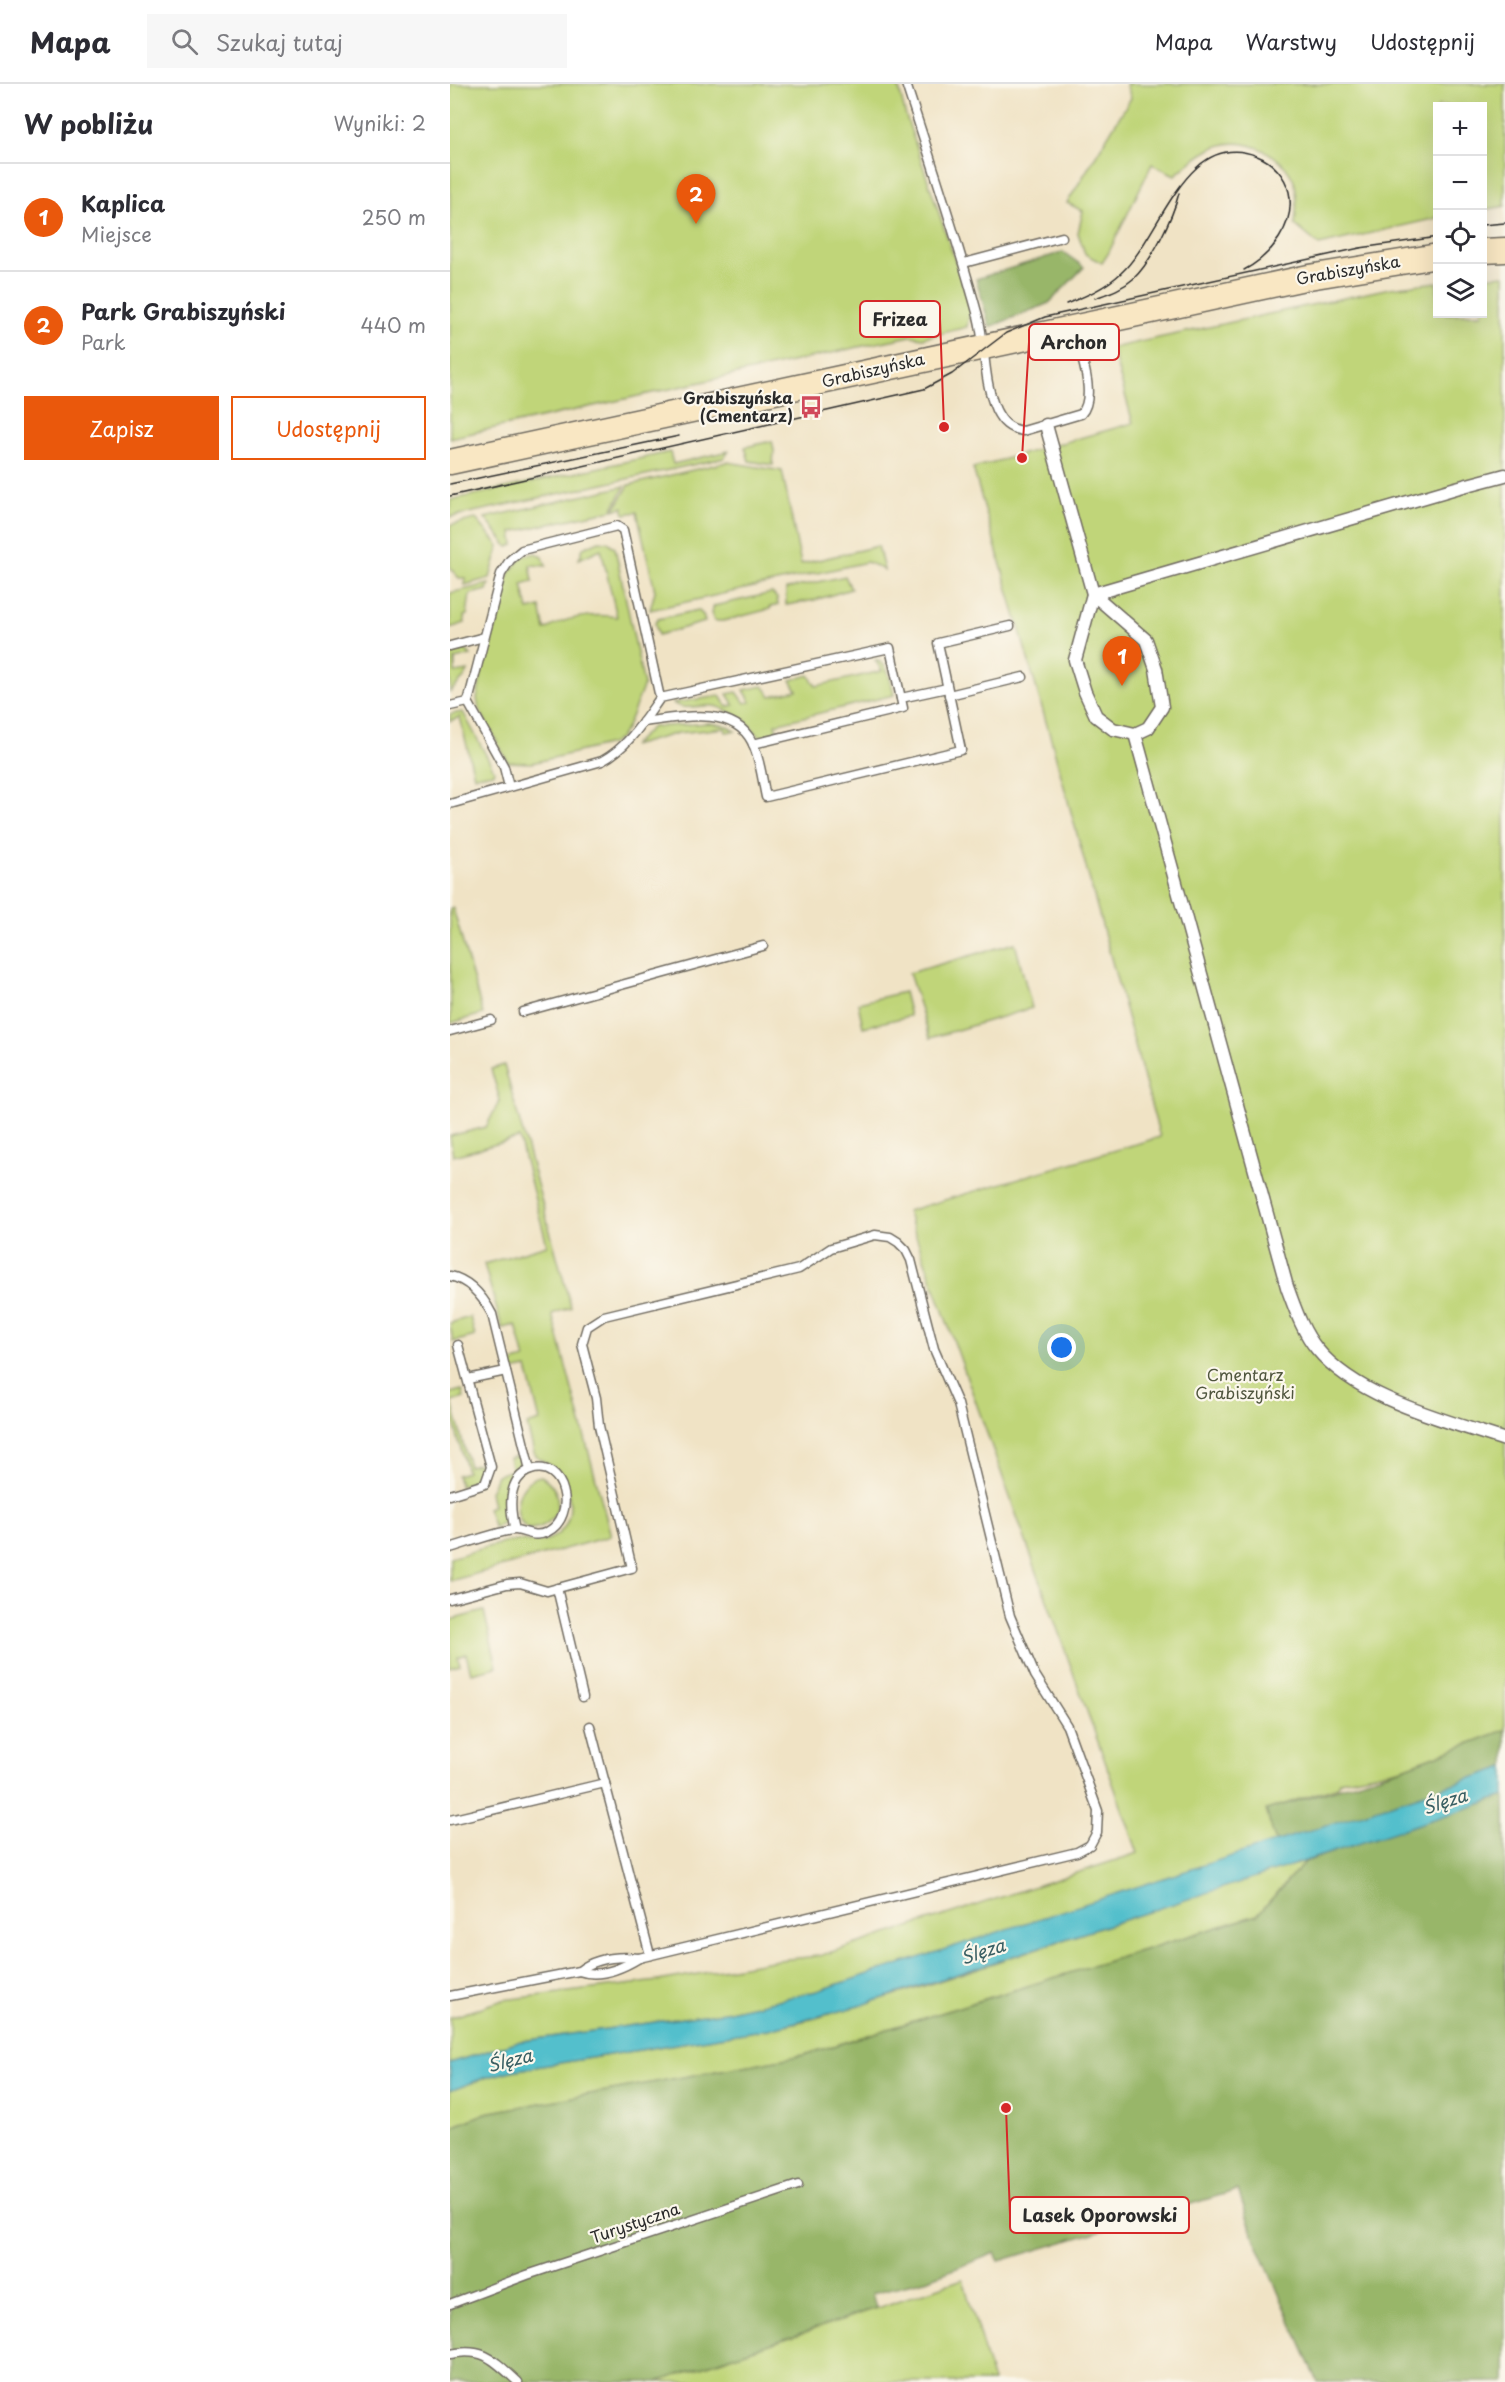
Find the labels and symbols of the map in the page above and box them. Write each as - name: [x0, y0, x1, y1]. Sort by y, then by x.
- pin: 2: [676, 174, 716, 224]
- street label: Grabiszyńska: [1294, 248, 1402, 290]
- callout: Frizea: [860, 301, 940, 337]
- text: Frizea: [872, 305, 928, 332]
- callout: Archon: [1029, 324, 1119, 360]
- text: Archon: [1041, 328, 1107, 355]
- street label: Grabiszyńska: [819, 346, 927, 393]
- place label: Grabiszyńska (Cmentarz): [683, 385, 793, 427]
- bus stop icon: Grabiszyńska (Cmentarz): [798, 394, 824, 420]
- pin: 1: [1102, 636, 1142, 686]
- your location: [1047, 1333, 1076, 1362]
- park label: Cmentarz Grabiszyński: [1195, 1362, 1295, 1404]
- water label: Ślęza: [1419, 1781, 1471, 1820]
- water label: Ślęza: [957, 1931, 1009, 1970]
- water label: Ślęza: [484, 2041, 536, 2078]
- street label: Turystyczna: [587, 2196, 683, 2249]
- callout: Lasek Oporowski: [1010, 2197, 1189, 2233]
- text: Lasek Oporowski: [1023, 2201, 1177, 2228]

